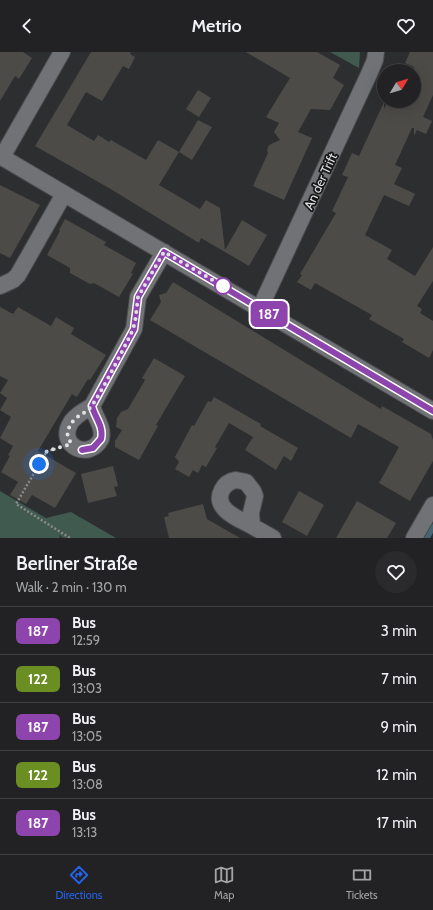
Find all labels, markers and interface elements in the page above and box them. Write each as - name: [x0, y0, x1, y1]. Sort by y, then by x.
- icon: back: [16, 15, 38, 37]
- text: Metrio: [191, 15, 242, 37]
- icon: heart: [395, 15, 417, 37]
- north arrow: [377, 64, 421, 108]
- map controls: [377, 64, 421, 108]
- street label: An der Trift: [300, 150, 340, 212]
- unlabelled marker: [214, 277, 232, 295]
- line badge: 187: [246, 301, 292, 327]
- text: 187: [259, 305, 279, 323]
- your location: [29, 454, 49, 474]
- button: heart: [375, 551, 417, 593]
- text: Berliner Straße: [16, 552, 138, 575]
- text: Walk · 2 min · 130 m: [16, 579, 127, 595]
- text: Bus: [72, 614, 96, 632]
- text: 187: [28, 622, 48, 640]
- text: 3 min: [381, 622, 417, 640]
- text: 12:59: [72, 632, 100, 648]
- text: Bus: [72, 662, 96, 680]
- text: 122: [28, 670, 48, 688]
- text: 7 min: [381, 670, 417, 688]
- text: 13:03: [72, 680, 102, 696]
- text: Bus: [72, 710, 96, 728]
- text: 187: [28, 718, 48, 736]
- text: 9 min: [380, 718, 417, 736]
- text: 13:05: [72, 728, 102, 744]
- text: Bus: [72, 758, 96, 776]
- text: 122: [28, 766, 48, 784]
- text: 12 min: [376, 766, 417, 784]
- text: 13:08: [72, 776, 103, 792]
- text: Bus: [72, 806, 96, 824]
- text: 187: [28, 814, 48, 832]
- text: 17 min: [376, 814, 417, 832]
- text: 13:13: [72, 824, 97, 840]
- tab: Directions: [55, 864, 102, 902]
- tab: Map: [213, 864, 235, 902]
- tab: Tickets: [346, 864, 378, 902]

